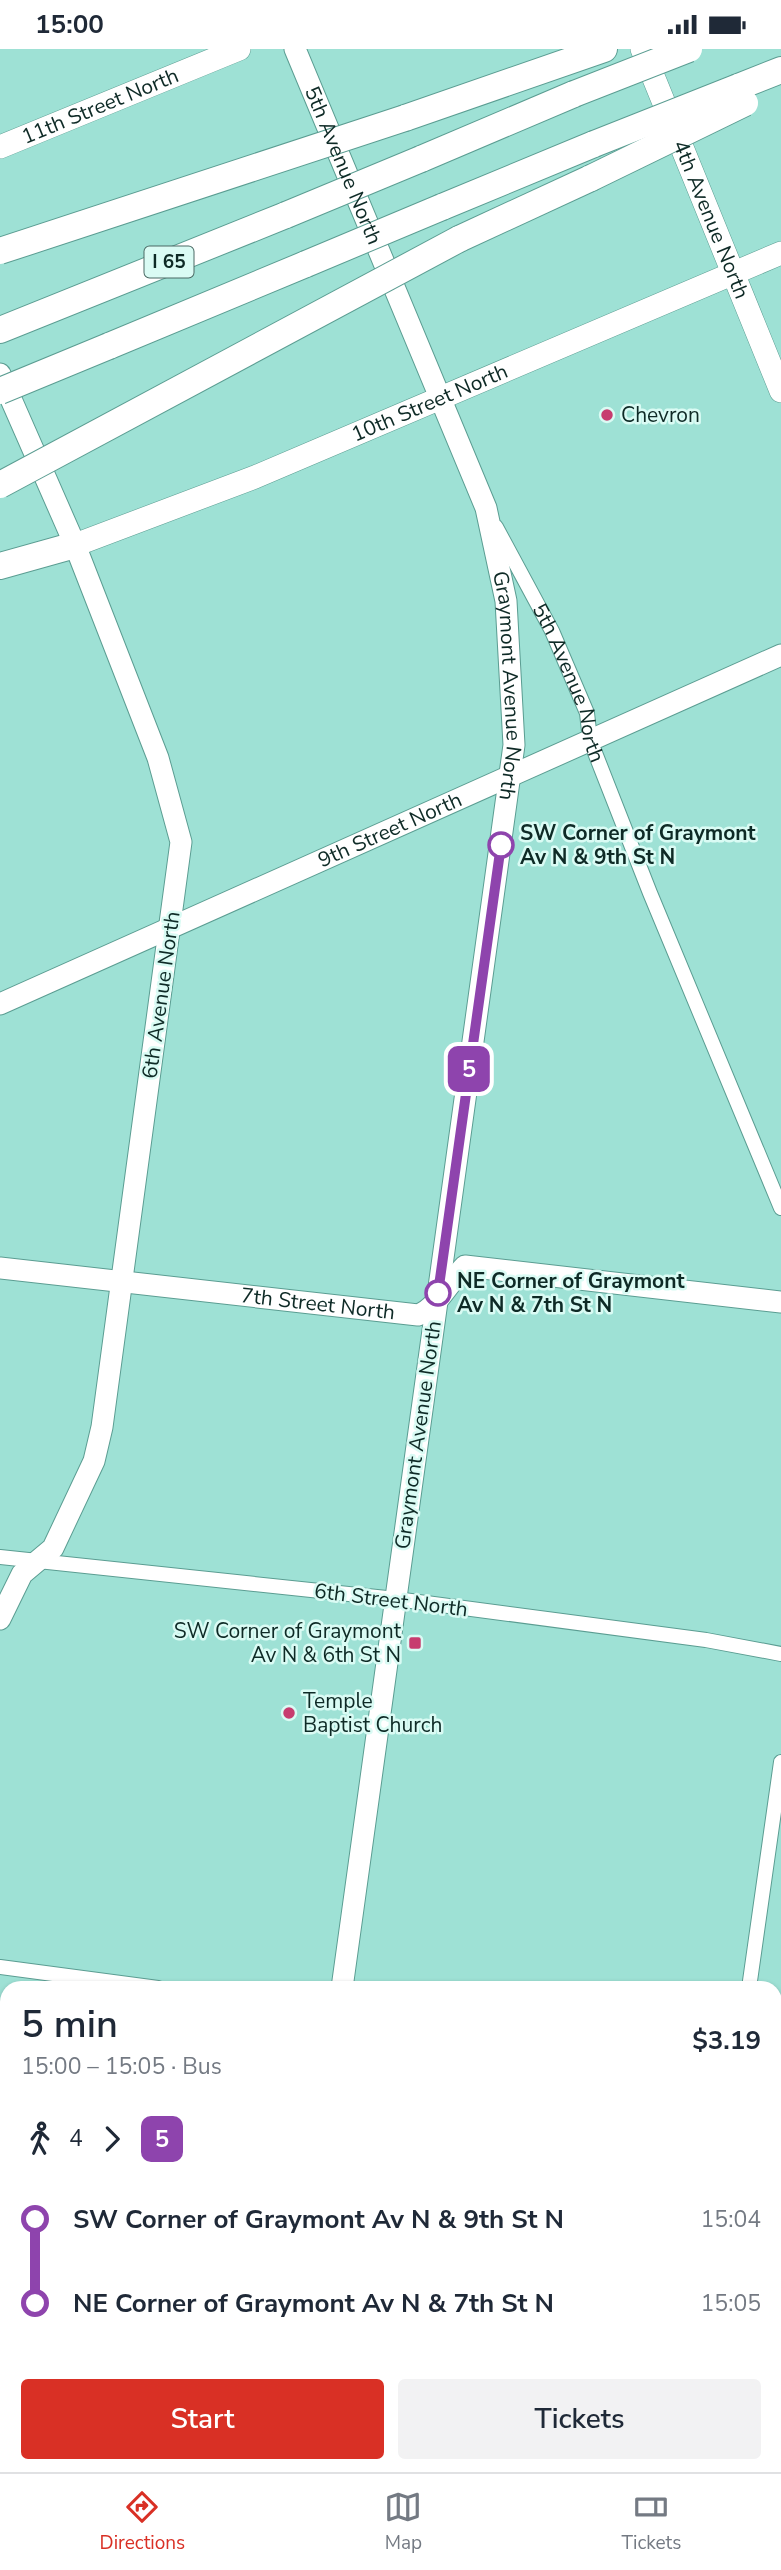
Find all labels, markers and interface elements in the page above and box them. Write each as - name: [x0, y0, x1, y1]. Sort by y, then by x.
- text: 15:00: [35, 7, 104, 42]
- street label: 11th Street North: [17, 61, 183, 151]
- street label: 5th Avenue North: [298, 82, 389, 249]
- street label: 4th Avenue North: [667, 136, 756, 303]
- road number: I 65: [144, 246, 194, 277]
- street label: 10th Street North: [347, 357, 512, 448]
- place label: Chevron: [621, 401, 700, 429]
- marker: Chevron: [599, 407, 615, 423]
- street label: Graymont Avenue North: [486, 568, 528, 802]
- street label: 5th Avenue North: [526, 598, 611, 767]
- street label: 9th Street North: [314, 785, 466, 874]
- place label: SW Corner of Graymont Av N & 9th St N: [520, 819, 757, 871]
- marker: SW Corner of Graymont Av N & 9th St N: [488, 832, 514, 858]
- street label: 6th Avenue North: [135, 910, 187, 1080]
- line badge: 5: [446, 1046, 492, 1092]
- text: 5: [462, 1053, 476, 1085]
- place label: NE Corner of Graymont Av N & 7th St N: [457, 1267, 685, 1319]
- marker: NE Corner of Graymont Av N & 7th St N: [425, 1280, 451, 1306]
- street label: 7th Street North: [240, 1281, 396, 1326]
- street label: Graymont Avenue North: [388, 1319, 448, 1551]
- street label: 6th Street North: [313, 1577, 469, 1623]
- place label: SW Corner of Graymont Av N & 6th St N: [174, 1617, 402, 1669]
- marker: SW Corner of Graymont Av N & 6th St N: [407, 1635, 423, 1651]
- place label: Temple Baptist Church: [303, 1687, 442, 1739]
- marker: Temple Baptist Church: [281, 1705, 297, 1721]
- text: 5 min: [21, 1999, 118, 2050]
- text: $3.19: [692, 2023, 761, 2058]
- text: 15:00 – 15:05 · Bus: [21, 2051, 222, 2082]
- icon: walk: [21, 2120, 59, 2158]
- icon: forward: [93, 2120, 131, 2158]
- text: 4: [69, 2123, 83, 2154]
- text: 5: [155, 2123, 169, 2155]
- text: SW Corner of Graymont Av N & 9th St N: [73, 2202, 564, 2237]
- text: 15:04: [701, 2204, 761, 2235]
- text: NE Corner of Graymont Av N & 7th St N: [73, 2286, 554, 2321]
- text: 15:05: [701, 2288, 761, 2319]
- button: Start: [21, 2379, 384, 2459]
- button: Tickets: [398, 2379, 761, 2459]
- tab: Directions: [100, 2488, 185, 2556]
- tab: Map: [384, 2488, 422, 2556]
- tab: Tickets: [622, 2488, 681, 2556]

